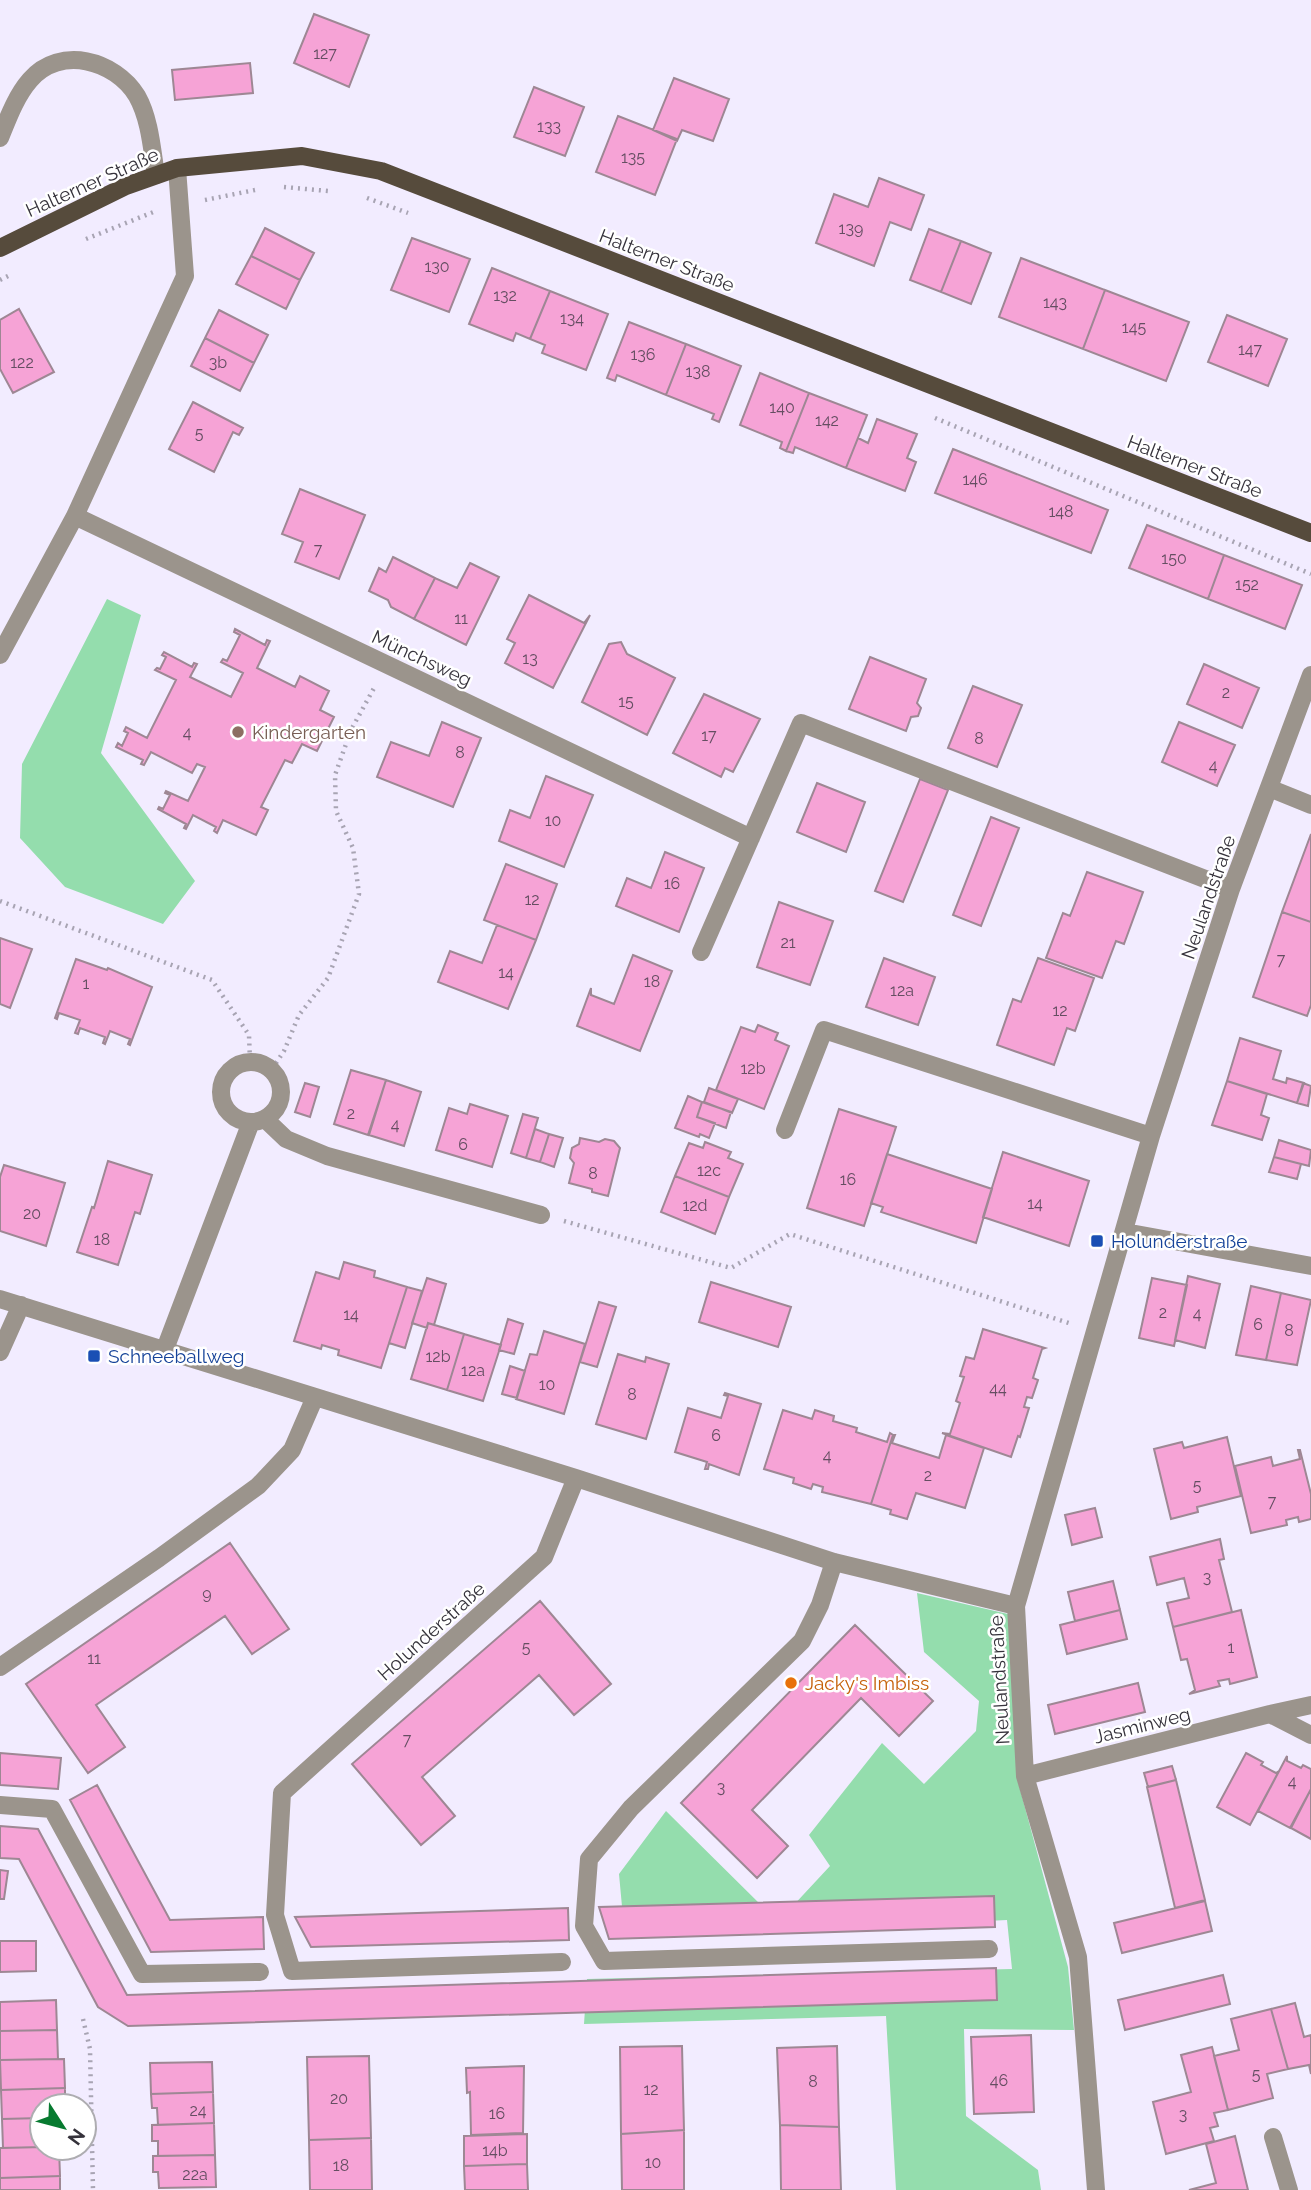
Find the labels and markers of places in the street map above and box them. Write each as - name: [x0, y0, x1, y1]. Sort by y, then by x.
- place label: Kindergarten: [252, 721, 366, 743]
- marker: Kindergarten: [230, 724, 246, 740]
- place label: Holunderstraße: [1111, 1230, 1248, 1252]
- marker: Holunderstraße: [1089, 1233, 1105, 1249]
- place label: Schneeballweg: [108, 1345, 245, 1367]
- marker: Schneeballweg: [86, 1348, 102, 1364]
- place label: Jacky's Imbiss: [805, 1672, 929, 1694]
- marker: Jacky's Imbiss: [783, 1675, 799, 1691]

